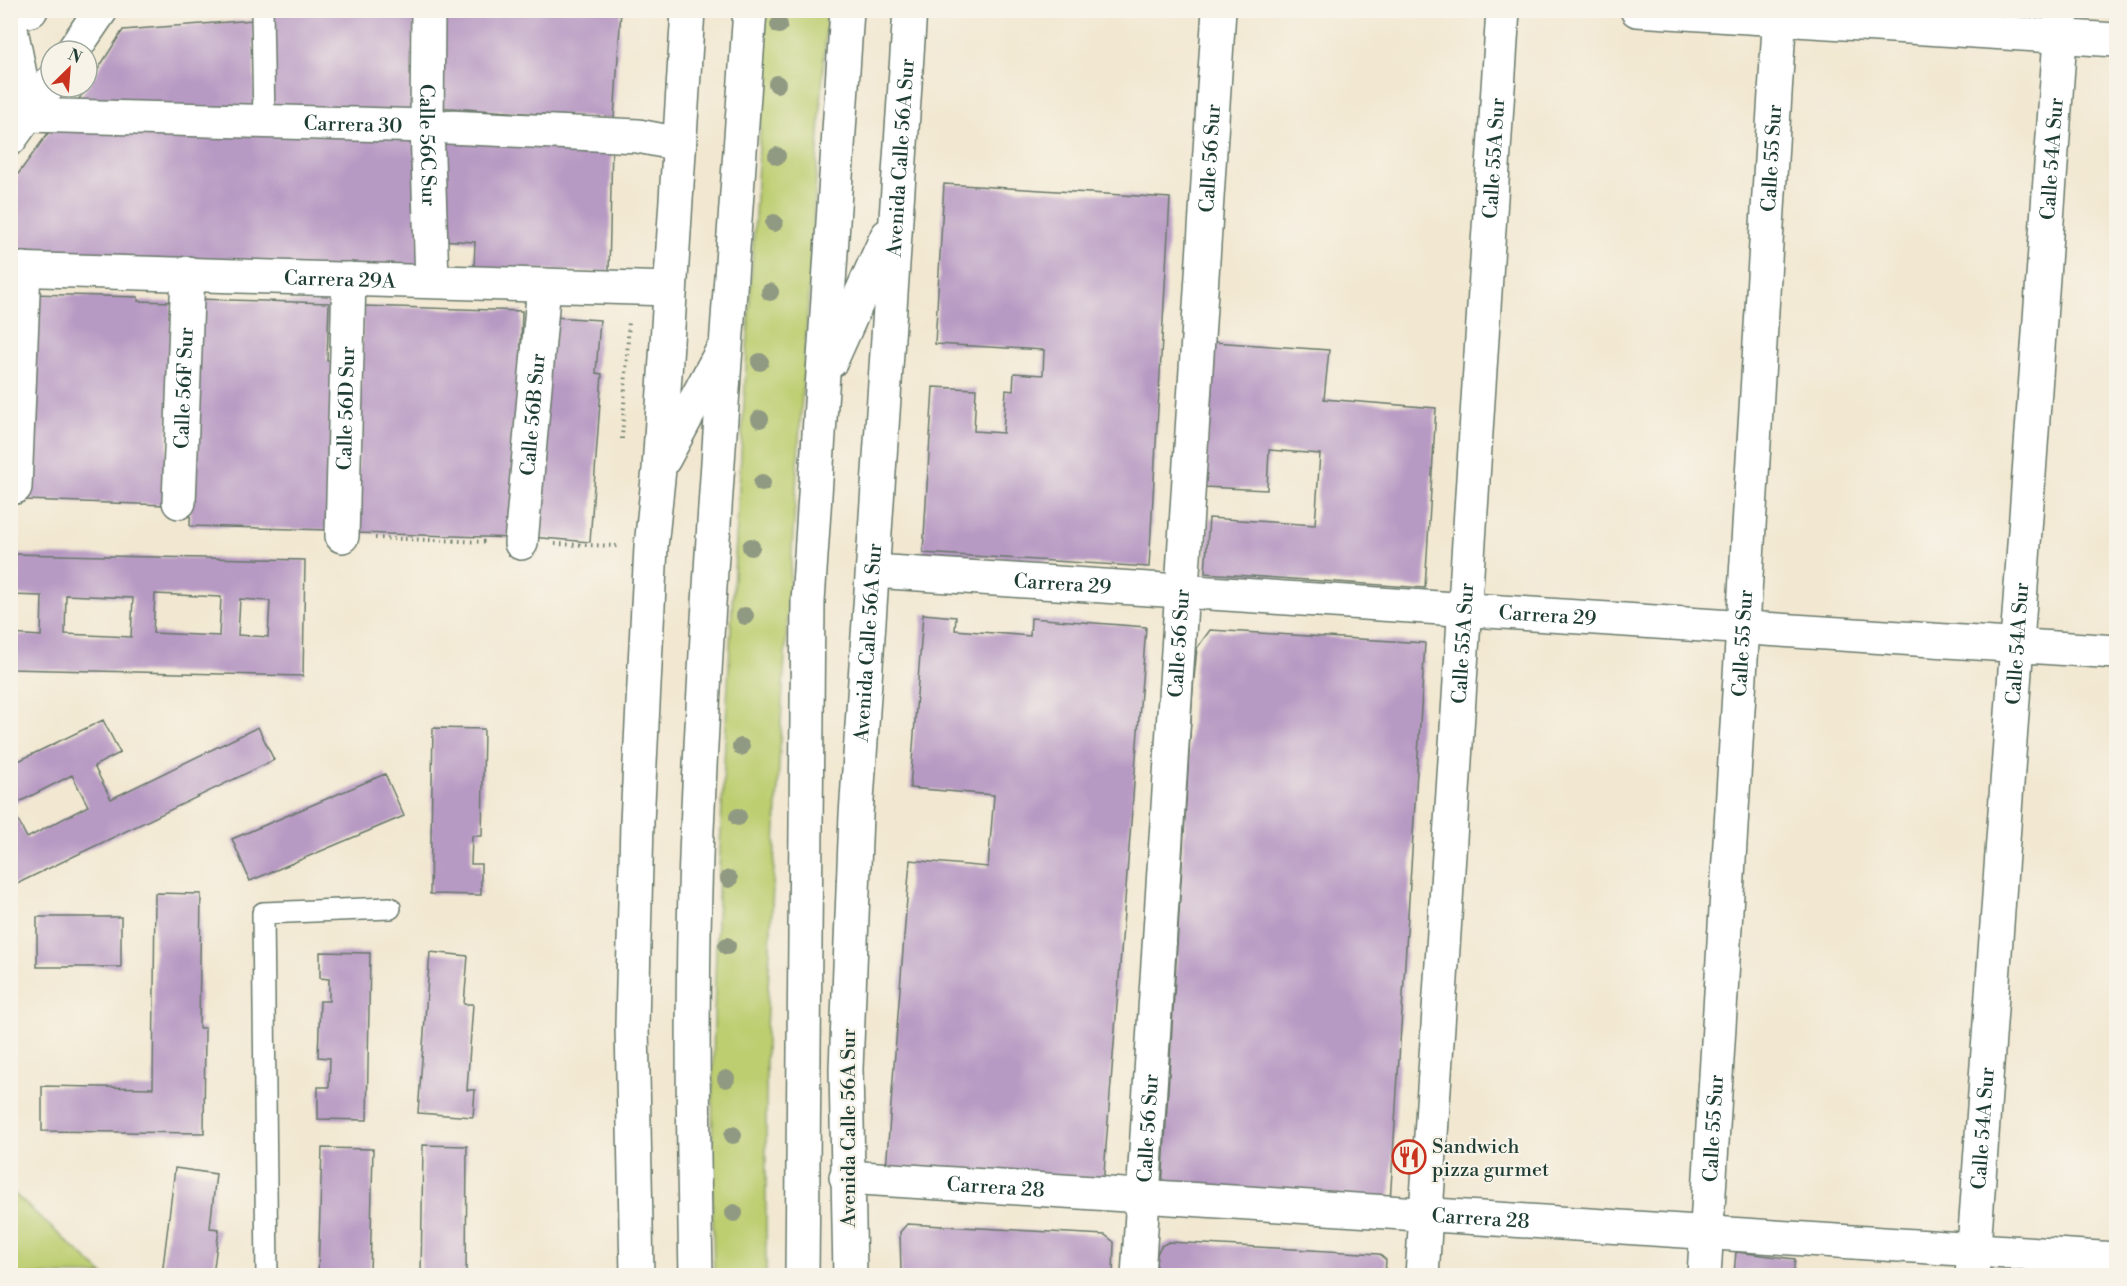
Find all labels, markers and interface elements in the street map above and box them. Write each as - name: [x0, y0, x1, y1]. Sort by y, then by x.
- north arrow: [39, 39, 99, 99]
- text: N: [65, 45, 85, 68]
- street label: Avenida Calle 56A Sur: [882, 57, 921, 259]
- street label: Calle 56C Sur: [413, 84, 441, 207]
- street label: Calle 54A Sur: [2036, 96, 2070, 221]
- street label: Calle 55A Sur: [1479, 97, 1511, 220]
- street label: Calle 56 Sur: [1195, 103, 1227, 213]
- street label: Calle 55 Sur: [1757, 103, 1788, 213]
- street label: Carrera 30: [303, 112, 403, 139]
- street label: Carrera 29A: [284, 266, 397, 295]
- street label: Calle 56F Sur: [170, 326, 200, 450]
- street label: Calle 56D Sur: [333, 345, 361, 471]
- street label: Calle 56B Sur: [516, 352, 552, 477]
- street label: Avenida Calle 56A Sur: [850, 542, 888, 744]
- street label: Carrera 29: [1013, 569, 1112, 601]
- street label: Calle 54A Sur: [2002, 581, 2035, 706]
- street label: Calle 55A Sur: [1448, 582, 1480, 705]
- street label: Calle 56 Sur: [1164, 588, 1196, 698]
- street label: Calle 55 Sur: [1728, 588, 1759, 698]
- street label: Carrera 29: [1498, 601, 1597, 632]
- street label: Avenida Calle 56A Sur: [837, 1028, 862, 1229]
- street label: Calle 54A Sur: [1967, 1066, 2001, 1191]
- street label: Calle 56 Sur: [1133, 1073, 1165, 1183]
- street label: Calle 55 Sur: [1699, 1074, 1730, 1183]
- place label: Sandwich pizza gurmet: [1432, 1135, 1549, 1183]
- restaurant icon: Sandwich pizza gurmet: [1391, 1139, 1427, 1175]
- street label: Carrera 28: [946, 1173, 1045, 1204]
- street label: Carrera 28: [1431, 1204, 1530, 1235]

